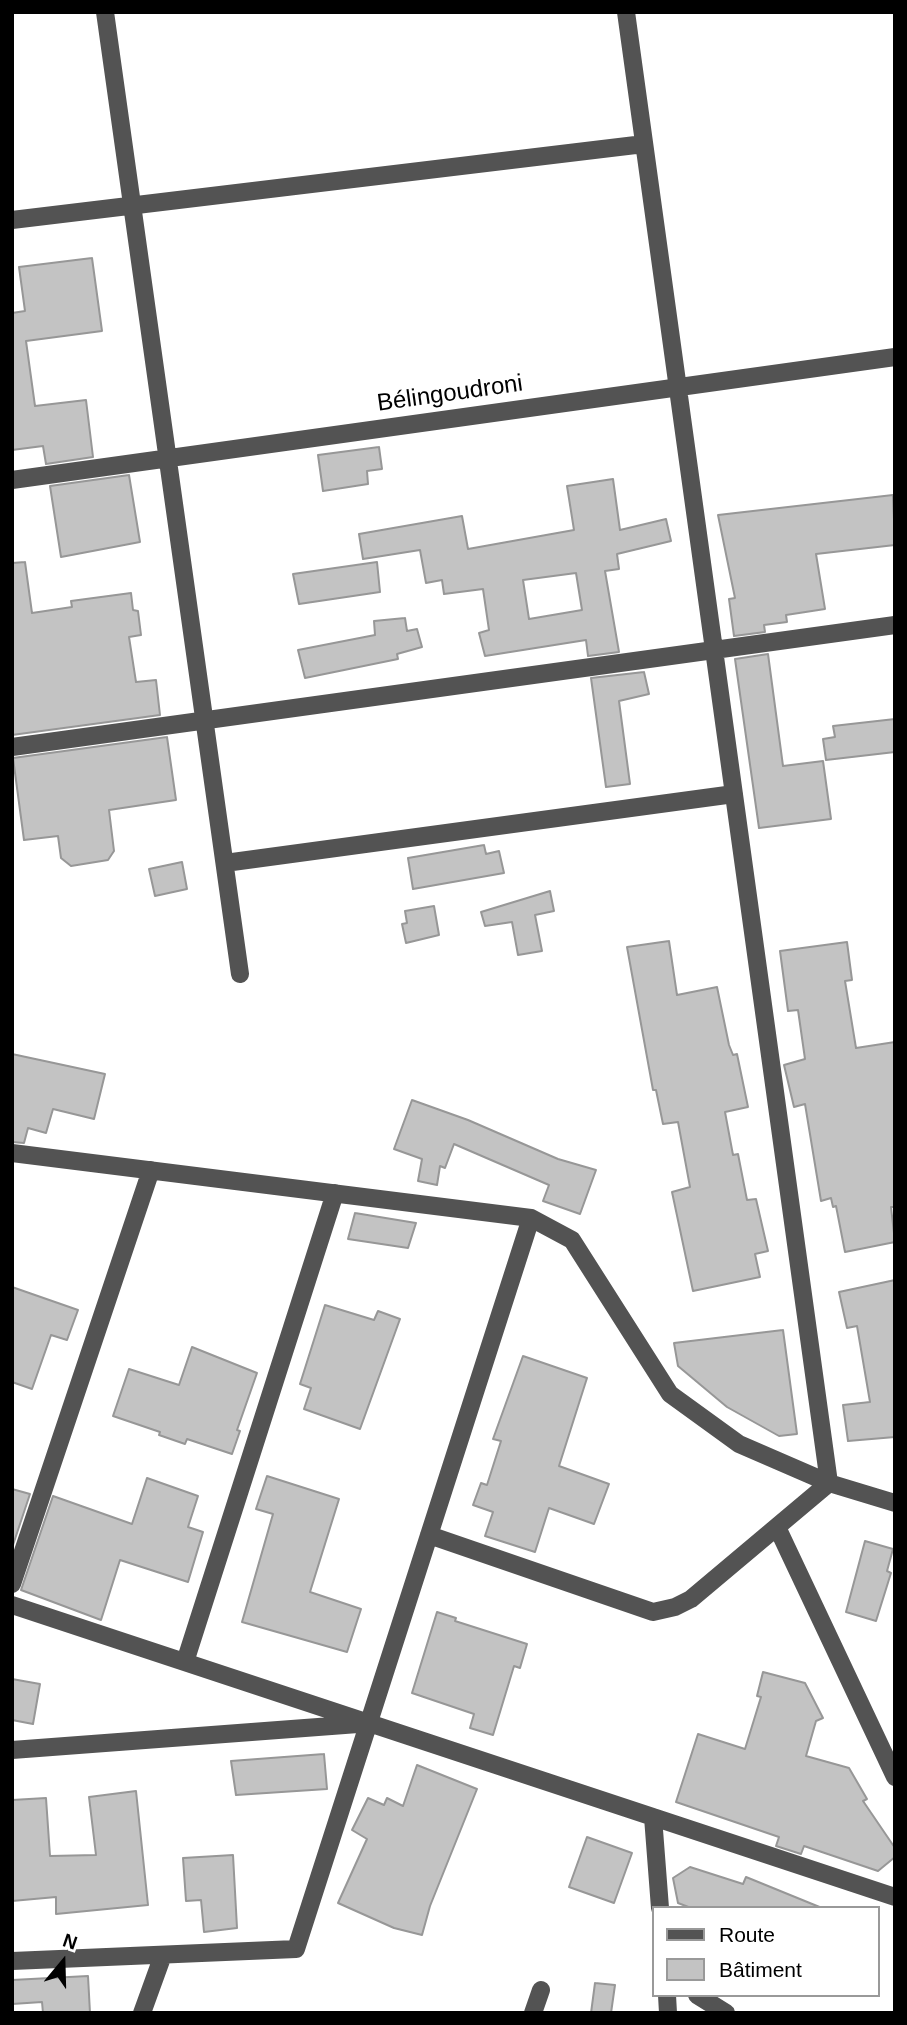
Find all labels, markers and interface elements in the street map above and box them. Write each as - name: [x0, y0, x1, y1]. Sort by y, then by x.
- street label: Bélingoudroni: [375, 370, 525, 418]
- legend: [652, 1906, 879, 1997]
- text: Route: [719, 1923, 775, 1946]
- north arrow: [28, 1927, 98, 1997]
- text: N: [60, 1930, 80, 1954]
- text: Bâtiment: [719, 1958, 802, 1981]

